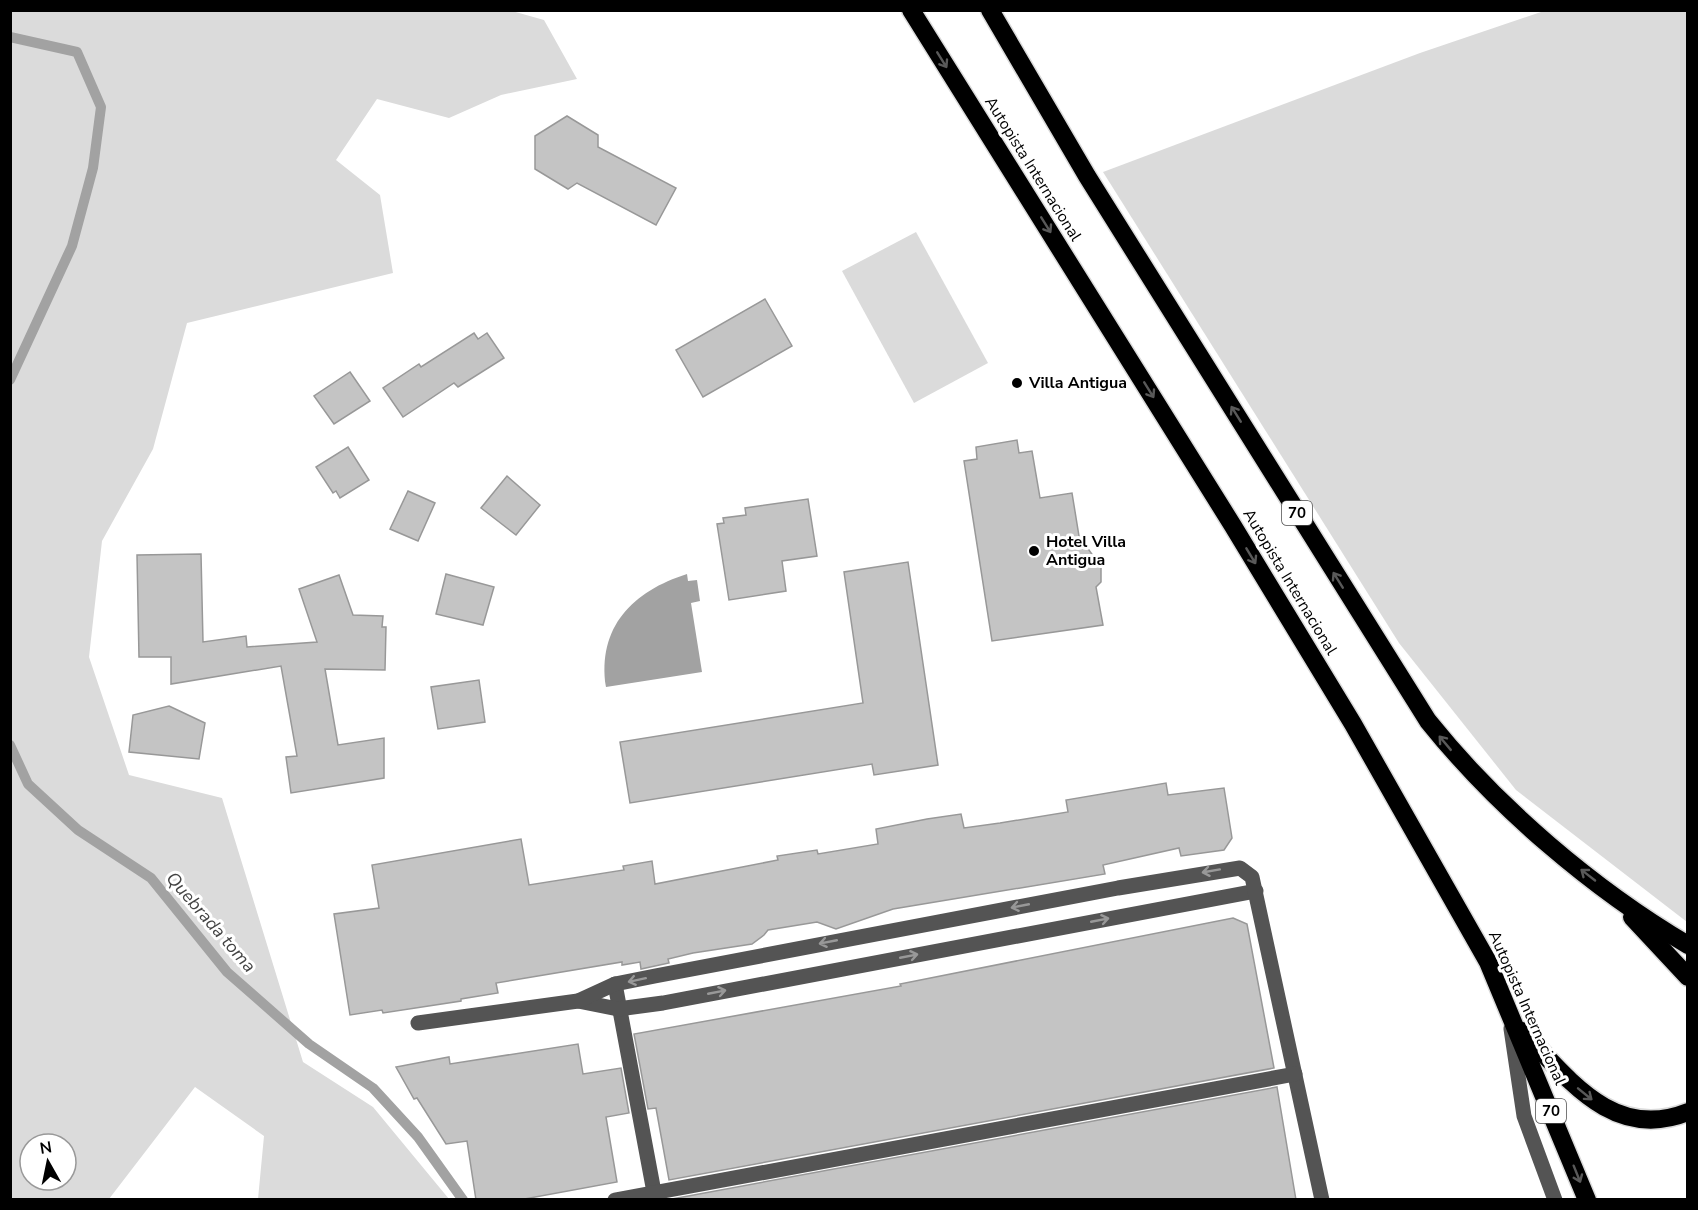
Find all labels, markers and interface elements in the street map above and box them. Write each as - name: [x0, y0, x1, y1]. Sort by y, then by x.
- one-way arrow: [936, 51, 948, 68]
- street label: Autopista Internacional: [979, 92, 1087, 246]
- one-way arrow: [1040, 216, 1052, 233]
- place label: Villa Antigua: [1028, 372, 1127, 394]
- marker: Villa Antigua: [1010, 376, 1024, 390]
- one-way arrow: [1143, 381, 1155, 398]
- one-way arrow: [1229, 406, 1241, 423]
- road number: 70: [1282, 501, 1312, 525]
- street label: Autopista Internacional: [1238, 505, 1342, 659]
- place label: Hotel Villa Antigua: [1046, 531, 1126, 571]
- marker: Hotel Villa Antigua: [1027, 544, 1041, 558]
- one-way arrow: [1246, 547, 1258, 564]
- one-way arrow: [1332, 572, 1344, 589]
- one-way arrow: [1438, 736, 1452, 751]
- one-way arrow: [1202, 866, 1222, 877]
- water label: Quebrada toma: [161, 867, 261, 977]
- one-way arrow: [1580, 868, 1596, 881]
- one-way arrow: [1010, 901, 1030, 912]
- one-way arrow: [1090, 914, 1110, 925]
- street label: Autopista Internacional: [1483, 927, 1571, 1089]
- one-way arrow: [819, 937, 838, 948]
- one-way arrow: [898, 950, 918, 961]
- one-way arrow: [627, 974, 646, 986]
- one-way arrow: [707, 986, 726, 997]
- one-way arrow: [1577, 1087, 1593, 1100]
- road number: 70: [1536, 1099, 1566, 1123]
- north arrow: [18, 1132, 78, 1192]
- text: N: [38, 1136, 53, 1160]
- one-way arrow: [1572, 1165, 1583, 1183]

